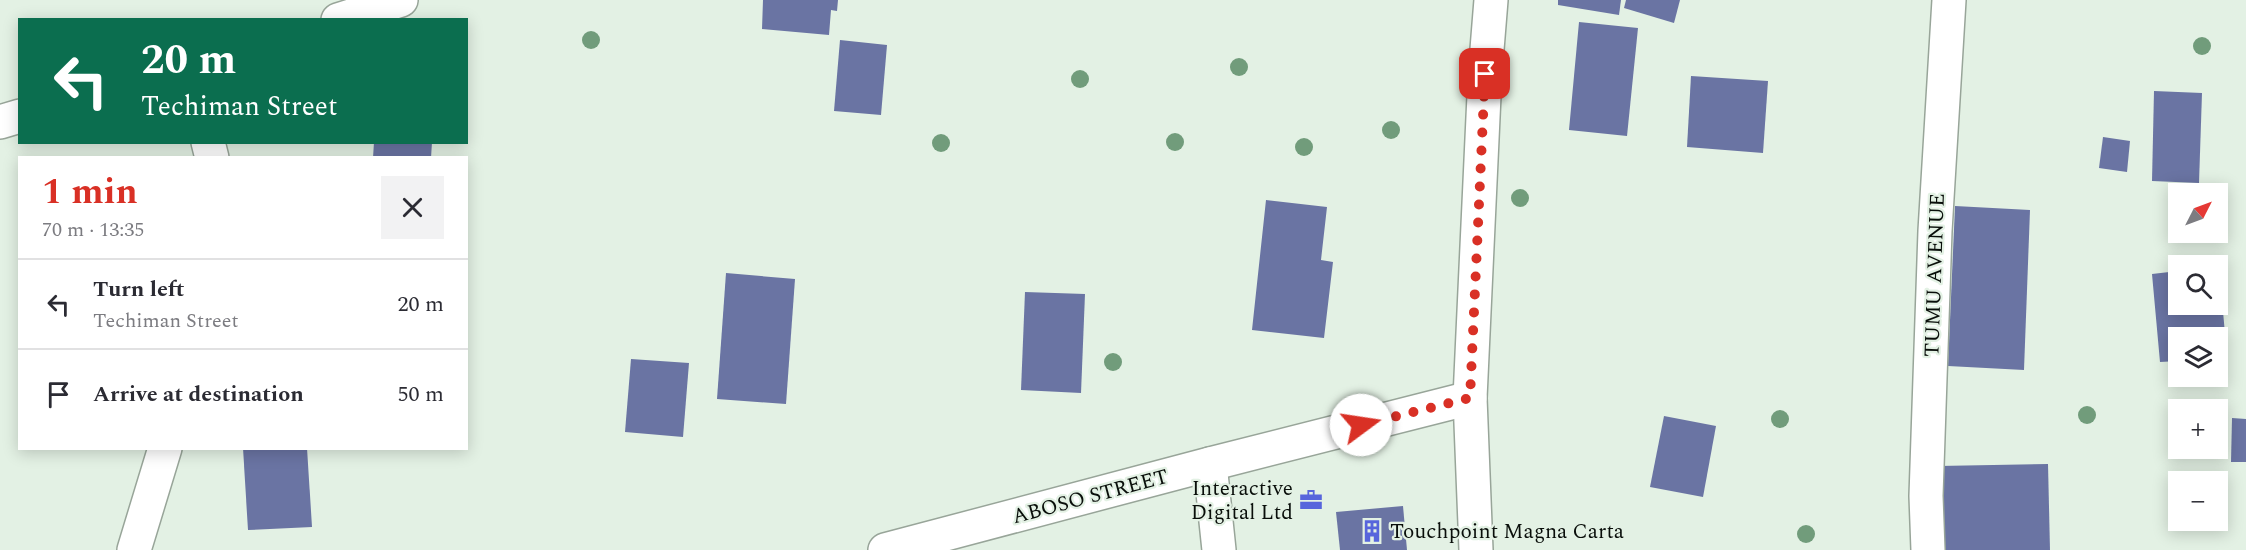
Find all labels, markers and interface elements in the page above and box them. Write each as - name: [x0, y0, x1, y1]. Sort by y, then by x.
- text: 20 m: [141, 29, 236, 92]
- icon: left: [42, 42, 120, 120]
- pin: [1459, 48, 1510, 99]
- icon: arrive: [1468, 57, 1501, 90]
- text: Techiman Street: [141, 86, 337, 128]
- text: 1 min: [42, 165, 138, 220]
- button: close: [381, 176, 444, 239]
- north arrow: [2168, 183, 2228, 243]
- map controls: [2168, 183, 2228, 531]
- street label: TUMU AVENUE: [1916, 193, 1954, 357]
- text: 70 m · 13:35: [42, 215, 144, 245]
- button: search: [2168, 255, 2228, 315]
- text: Turn left: [93, 273, 185, 306]
- icon: left: [42, 288, 75, 321]
- text: 20 m: [398, 288, 444, 321]
- text: Techiman Street: [93, 306, 239, 336]
- button: layers: [2168, 327, 2228, 387]
- icon: arrive: [42, 378, 75, 411]
- text: Arrive at destination: [93, 378, 304, 411]
- text: 50 m: [398, 378, 444, 411]
- position arrow: [1329, 393, 1393, 457]
- button: +: [2168, 399, 2228, 459]
- street label: ABOSO STREET: [1009, 461, 1172, 533]
- button: −: [2168, 471, 2228, 531]
- place label: Interactive Digital Ltd: [1191, 473, 1293, 529]
- office icon: Interactive Digital Ltd: [1298, 487, 1324, 513]
- place label: Touchpoint Magna Carta: [1390, 516, 1625, 548]
- building icon: Touchpoint Magna Carta: [1359, 518, 1385, 544]

